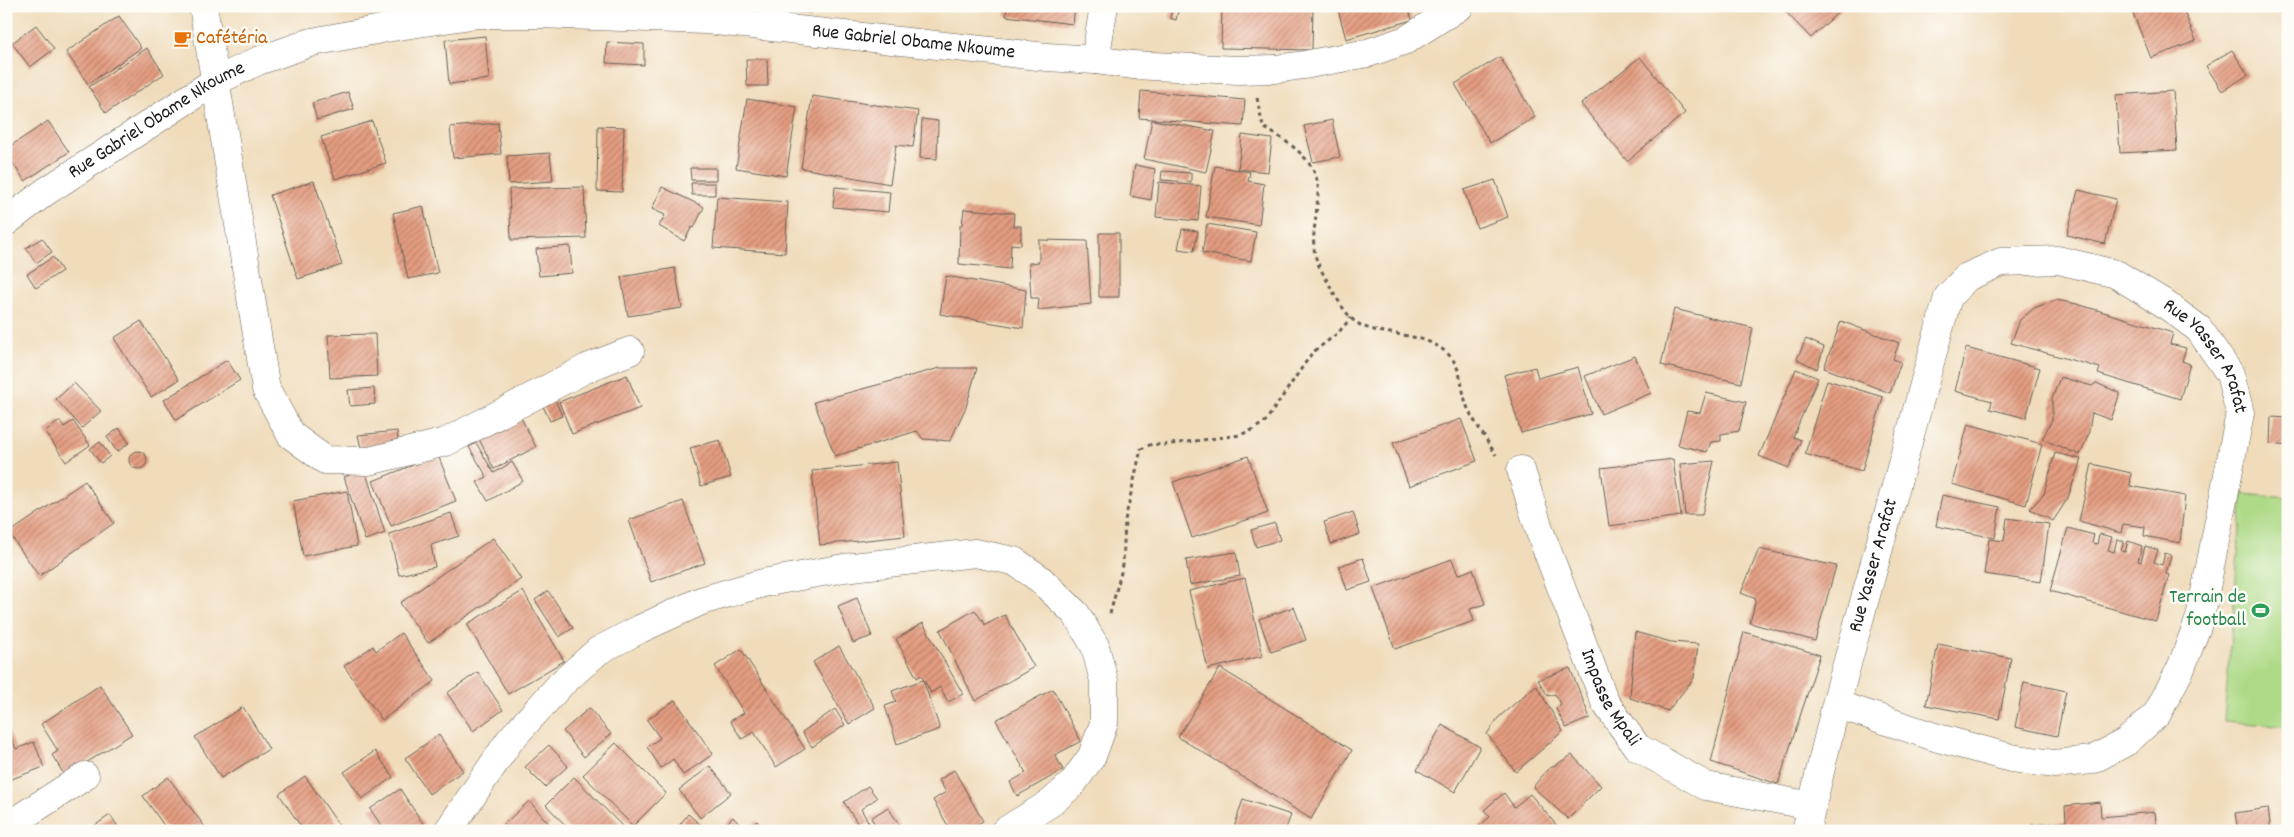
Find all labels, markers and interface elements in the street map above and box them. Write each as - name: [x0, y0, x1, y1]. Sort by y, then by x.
- street label: Rue Gabriel Obame Nkoume: [810, 18, 1017, 67]
- place label: Cafétéria: [196, 25, 268, 53]
- cafe icon: Cafétéria: [172, 29, 192, 49]
- street label: Rue Gabriel Obame Nkoume: [63, 55, 250, 187]
- street label: Rue Yasser Arafat: [2156, 293, 2254, 417]
- street label: Rue Yasser Arafat: [1842, 496, 1906, 636]
- place label: Terrain de football: [2169, 584, 2246, 635]
- sports icon: Terrain de football: [2250, 600, 2270, 620]
- street label: Impasse Mpali: [1572, 645, 1647, 753]

